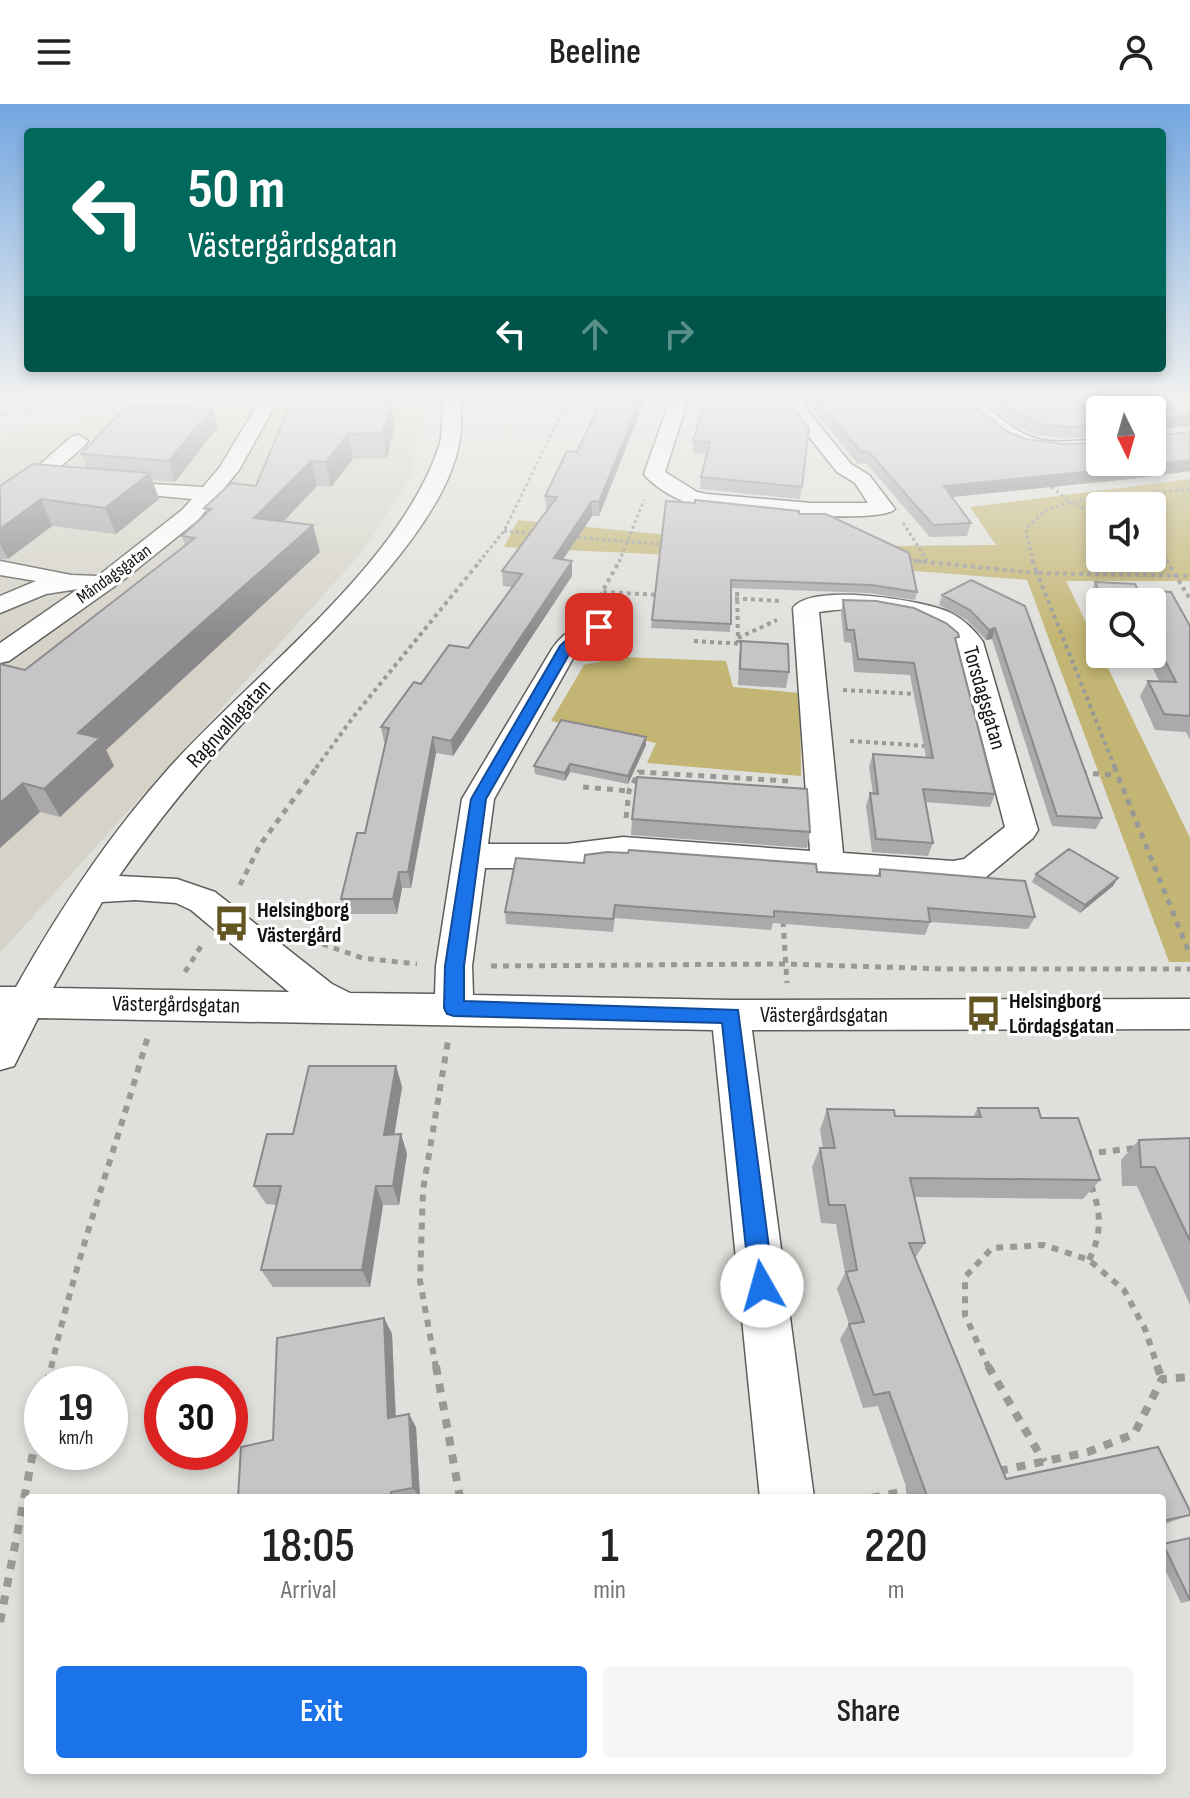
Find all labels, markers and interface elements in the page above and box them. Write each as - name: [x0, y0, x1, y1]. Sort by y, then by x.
- icon: menu: [32, 30, 76, 74]
- icon: person: [1114, 30, 1158, 74]
- text: Beeline: [549, 31, 641, 74]
- text: 50 m: [188, 157, 285, 224]
- icon: left: [56, 160, 160, 264]
- text: Västergårdsgatan: [188, 225, 397, 268]
- icon: left: [489, 312, 533, 356]
- icon: ahead: [573, 312, 617, 356]
- icon: right: [657, 312, 701, 356]
- north arrow: [1086, 396, 1166, 476]
- map controls: [1086, 396, 1166, 668]
- button: sound: [1086, 492, 1166, 572]
- street label: Måndagsgatan: [73, 540, 155, 608]
- button: search: [1086, 588, 1166, 668]
- pin: [565, 593, 633, 661]
- icon: arrive: [577, 605, 621, 649]
- street label: Torsdagsgatan: [956, 643, 1012, 753]
- street label: Ragnvallagatan: [181, 674, 277, 774]
- place label: Helsingborg Västergård: [257, 897, 349, 949]
- bus stop icon: Helsingborg Västergård: [212, 904, 250, 942]
- place label: Helsingborg Lördagsgatan: [1009, 988, 1114, 1040]
- street label: Västergårdsgatan: [112, 990, 240, 1020]
- bus stop icon: Helsingborg Lördagsgatan: [964, 995, 1002, 1033]
- street label: Västergårdsgatan: [760, 1002, 888, 1029]
- position arrow: [720, 1244, 804, 1328]
- speed limit sign: 30: [144, 1366, 248, 1470]
- text: 19: [59, 1384, 93, 1432]
- text: km/h: [59, 1426, 93, 1450]
- text: 18:05: [262, 1518, 355, 1575]
- text: 1: [601, 1518, 619, 1575]
- text: 220: [864, 1518, 928, 1575]
- text: Arrival: [281, 1575, 337, 1606]
- text: min: [593, 1575, 626, 1606]
- text: m: [888, 1575, 904, 1606]
- button: Exit: [56, 1666, 587, 1758]
- button: Share: [603, 1666, 1134, 1758]

